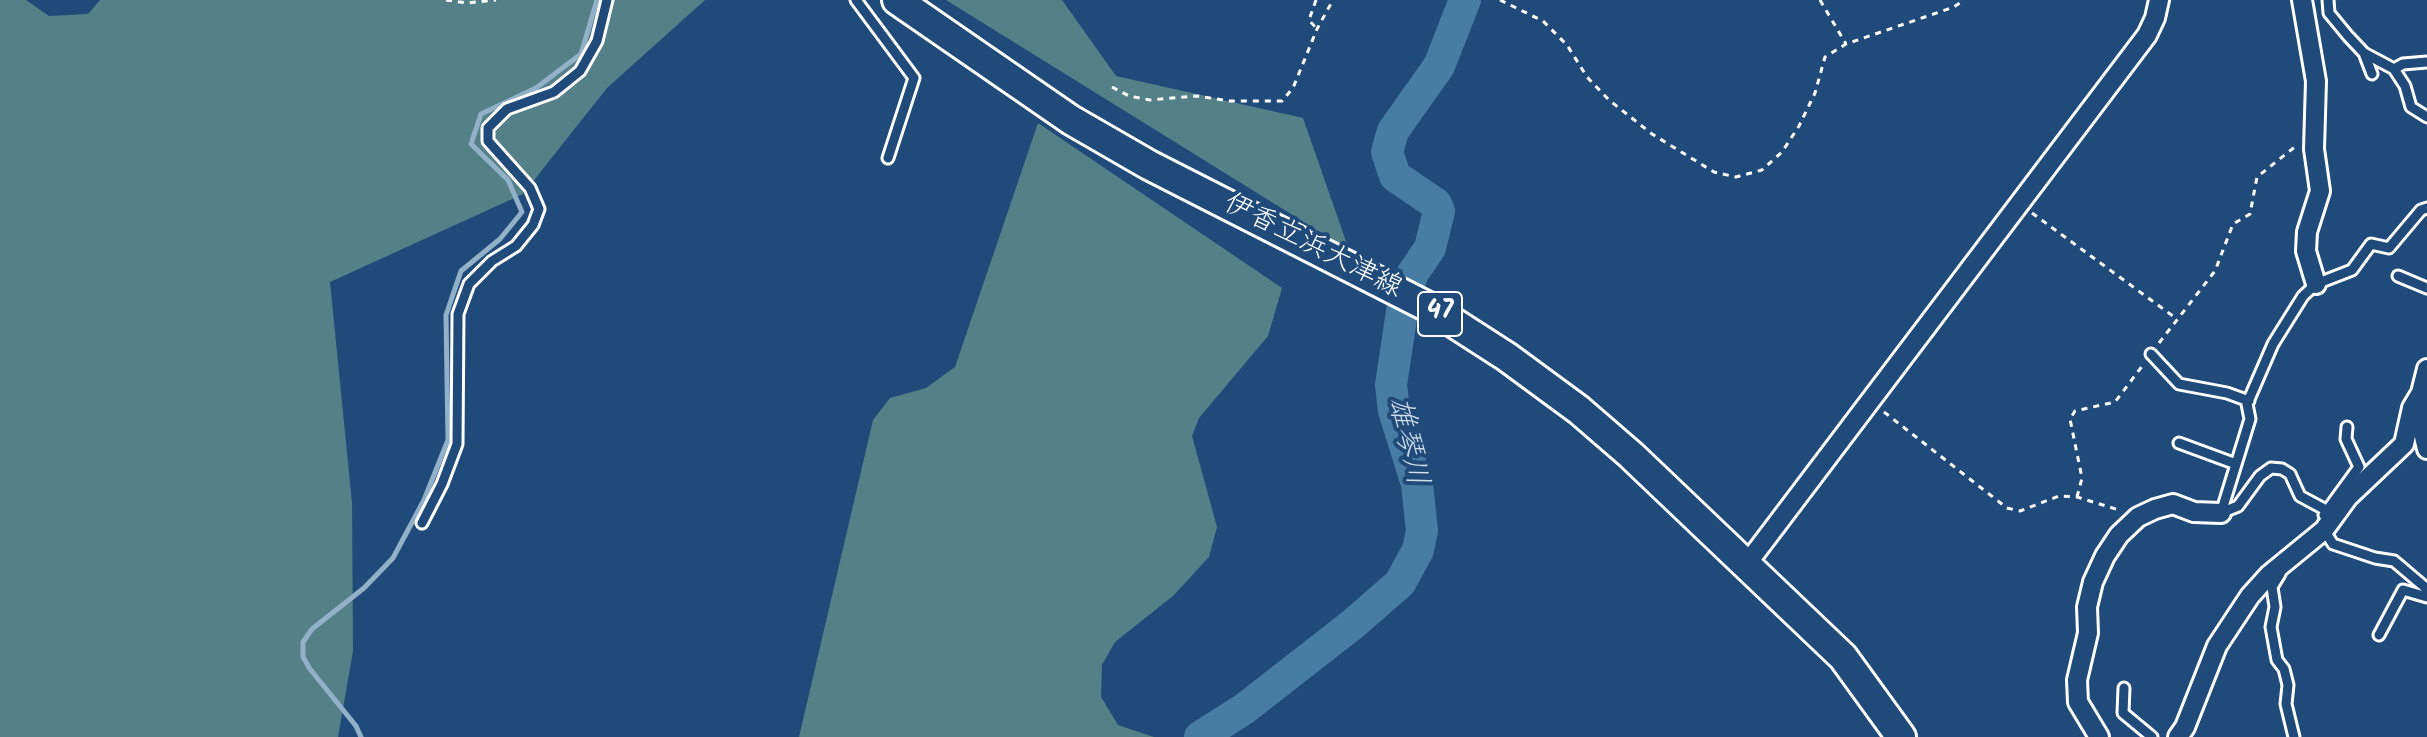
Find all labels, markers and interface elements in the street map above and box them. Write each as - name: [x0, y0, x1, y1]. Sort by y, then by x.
- street label: 伊香立浜大津線: [1217, 189, 1407, 307]
- road number: 47: [1418, 292, 1462, 336]
- water label: 雄琴川: [1377, 394, 1433, 490]

